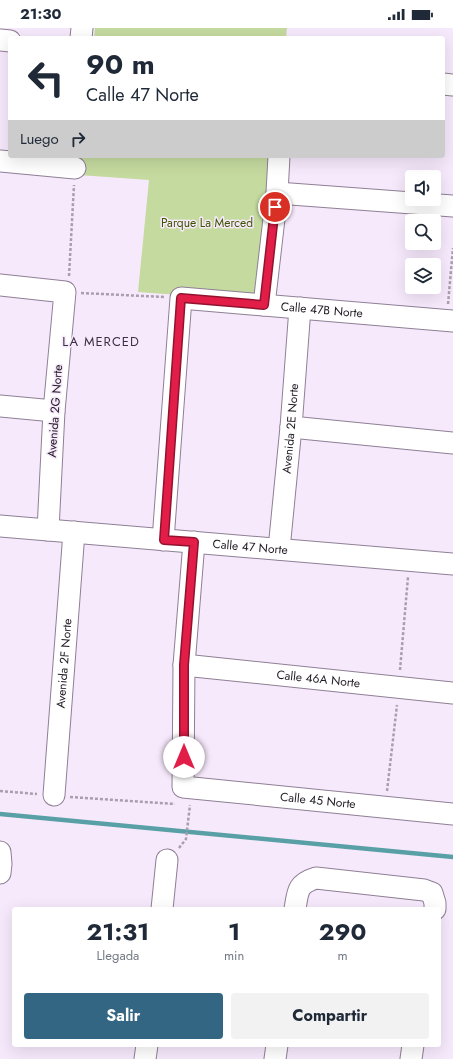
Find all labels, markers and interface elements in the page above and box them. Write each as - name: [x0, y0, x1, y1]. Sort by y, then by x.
- text: 21:30: [20, 3, 62, 25]
- text: 90 m: [86, 44, 155, 85]
- icon: left: [20, 52, 72, 104]
- text: Calle 47 Norte: [86, 82, 199, 108]
- text: Luego: [20, 128, 59, 150]
- icon: right: [67, 128, 89, 150]
- map controls: [405, 170, 441, 294]
- button: sound: [405, 170, 441, 206]
- pin: [258, 190, 292, 224]
- icon: arrive: [264, 196, 286, 218]
- park label: Parque La Merced: [161, 214, 253, 232]
- button: search: [405, 214, 441, 250]
- button: layers: [405, 258, 441, 294]
- street label: Calle 47B Norte: [280, 297, 363, 322]
- district label: LA MERCED: [62, 332, 140, 351]
- street label: Avenida 2G Norte: [43, 364, 67, 458]
- street label: Avenida 2E Norte: [277, 383, 303, 474]
- street label: Calle 47 Norte: [212, 535, 288, 559]
- street label: Avenida 2F Norte: [52, 618, 76, 709]
- street label: Calle 46A Norte: [276, 666, 361, 692]
- position arrow: [163, 736, 205, 778]
- street label: Calle 45 Norte: [279, 788, 357, 813]
- text: 21:31: [87, 914, 149, 949]
- text: 1: [228, 914, 240, 949]
- text: 290: [319, 914, 366, 949]
- text: Llegada: [97, 946, 139, 965]
- text: min: [224, 946, 244, 965]
- text: m: [338, 946, 348, 965]
- button: Salir: [24, 993, 223, 1039]
- button: Compartir: [231, 993, 429, 1039]

